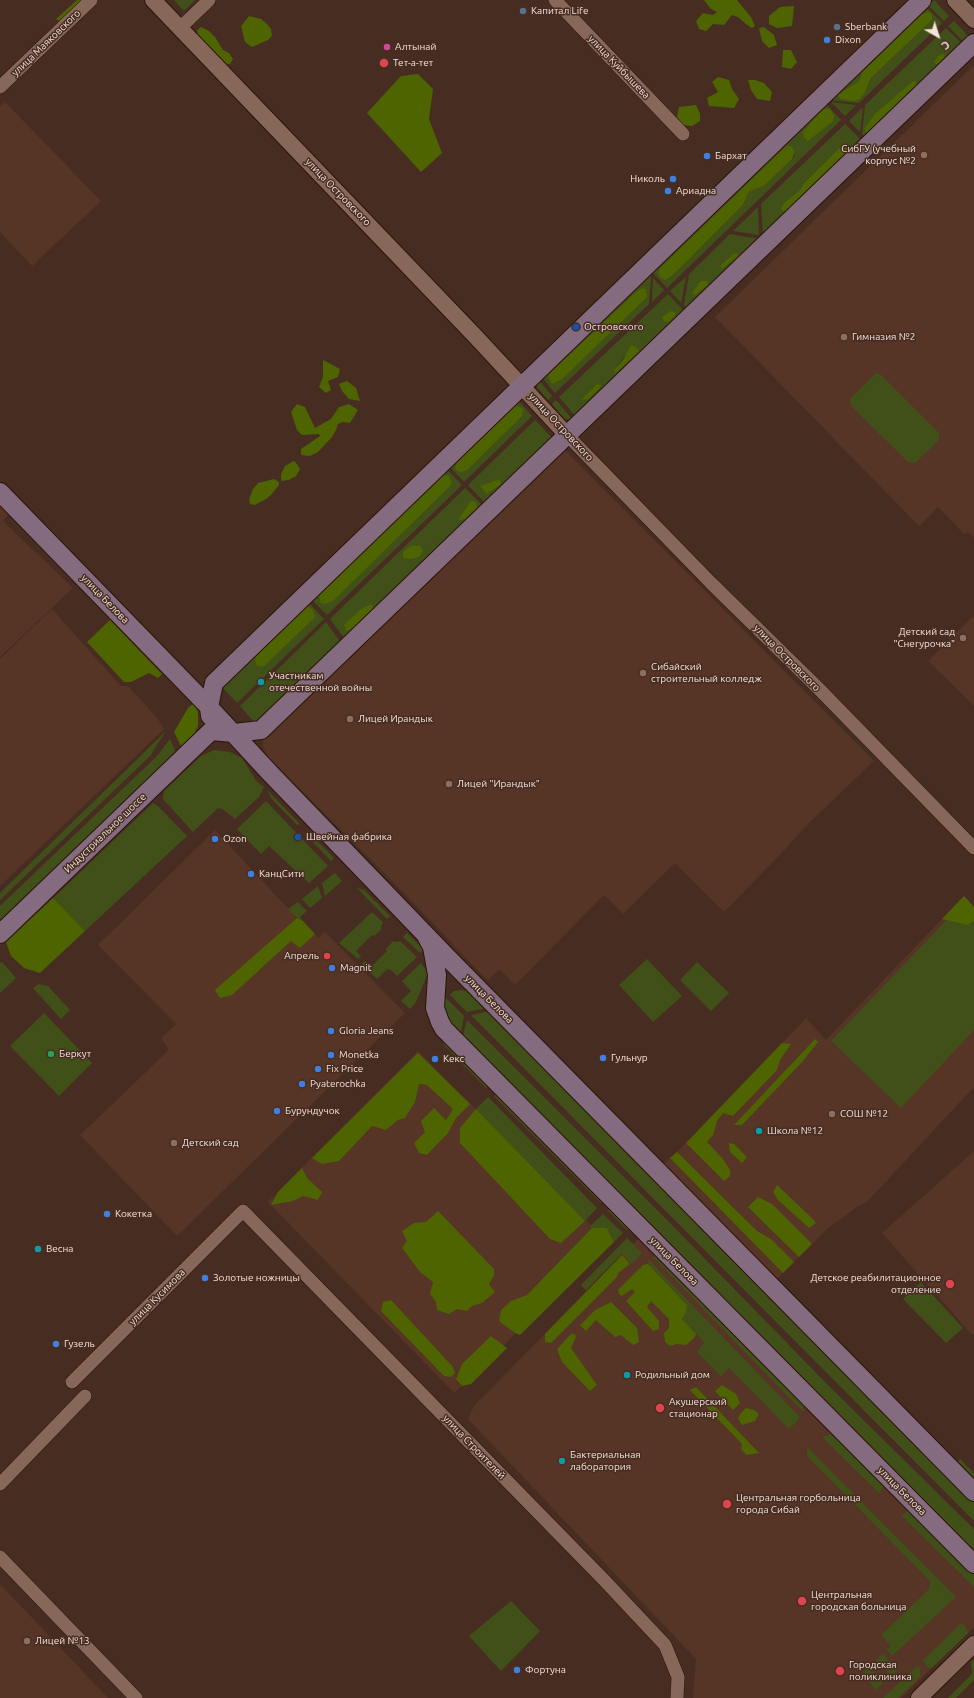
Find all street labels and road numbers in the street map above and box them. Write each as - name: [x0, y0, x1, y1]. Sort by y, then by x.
- street label: улица Маяковского: [9, 7, 83, 79]
- street label: улица Куйбышева: [586, 33, 652, 101]
- street label: улица Островского: [303, 156, 373, 228]
- street label: улица Островского: [526, 390, 596, 464]
- street label: улица Белова: [79, 572, 131, 626]
- street label: улица Островского: [751, 622, 823, 694]
- street label: Индустриальное шоссе: [62, 791, 148, 875]
- street label: улица Белова: [462, 972, 516, 1026]
- street label: улица Белова: [647, 1234, 701, 1288]
- street label: улица Кусимова: [126, 1266, 188, 1328]
- street label: улица Строителей: [440, 1412, 508, 1482]
- street label: улица Белова: [875, 1464, 929, 1518]

